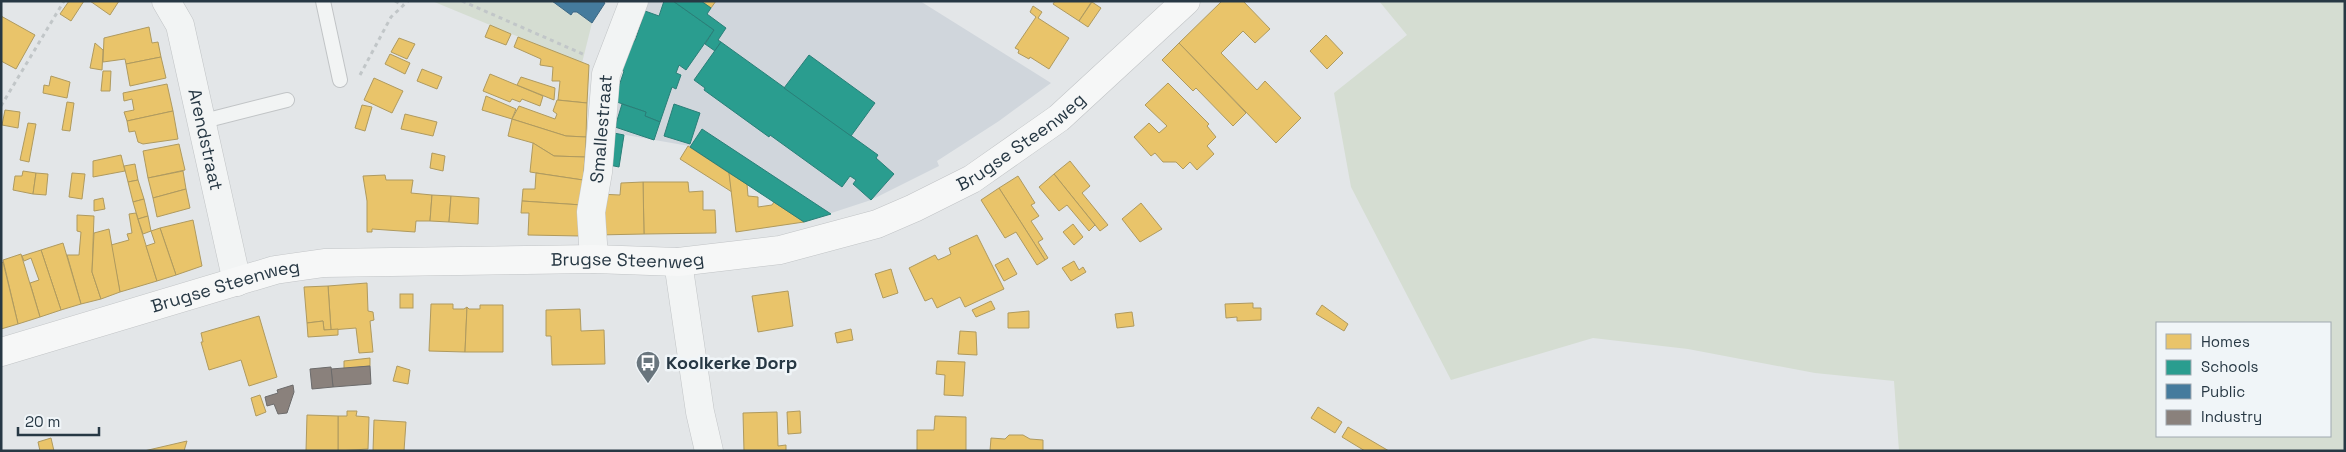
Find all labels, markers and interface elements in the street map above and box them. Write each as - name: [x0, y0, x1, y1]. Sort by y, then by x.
- street label: Smallestraat: [584, 74, 617, 185]
- street label: Arendstraat: [183, 86, 228, 192]
- street label: Brugse Steenweg: [953, 88, 1090, 196]
- street label: Brugse Steenweg: [550, 247, 705, 273]
- street label: Brugse Steenweg: [148, 255, 301, 318]
- legend: [2156, 322, 2331, 437]
- text: Homes: [2201, 332, 2250, 351]
- bus stop icon: Koolkerke Dorp: [635, 350, 661, 384]
- place label: Koolkerke Dorp: [666, 351, 797, 374]
- text: Schools: [2201, 357, 2259, 376]
- text: Public: [2201, 382, 2245, 401]
- scale bar: [18, 404, 99, 436]
- text: Industry: [2201, 407, 2262, 426]
- text: 20 m: [25, 412, 60, 431]

